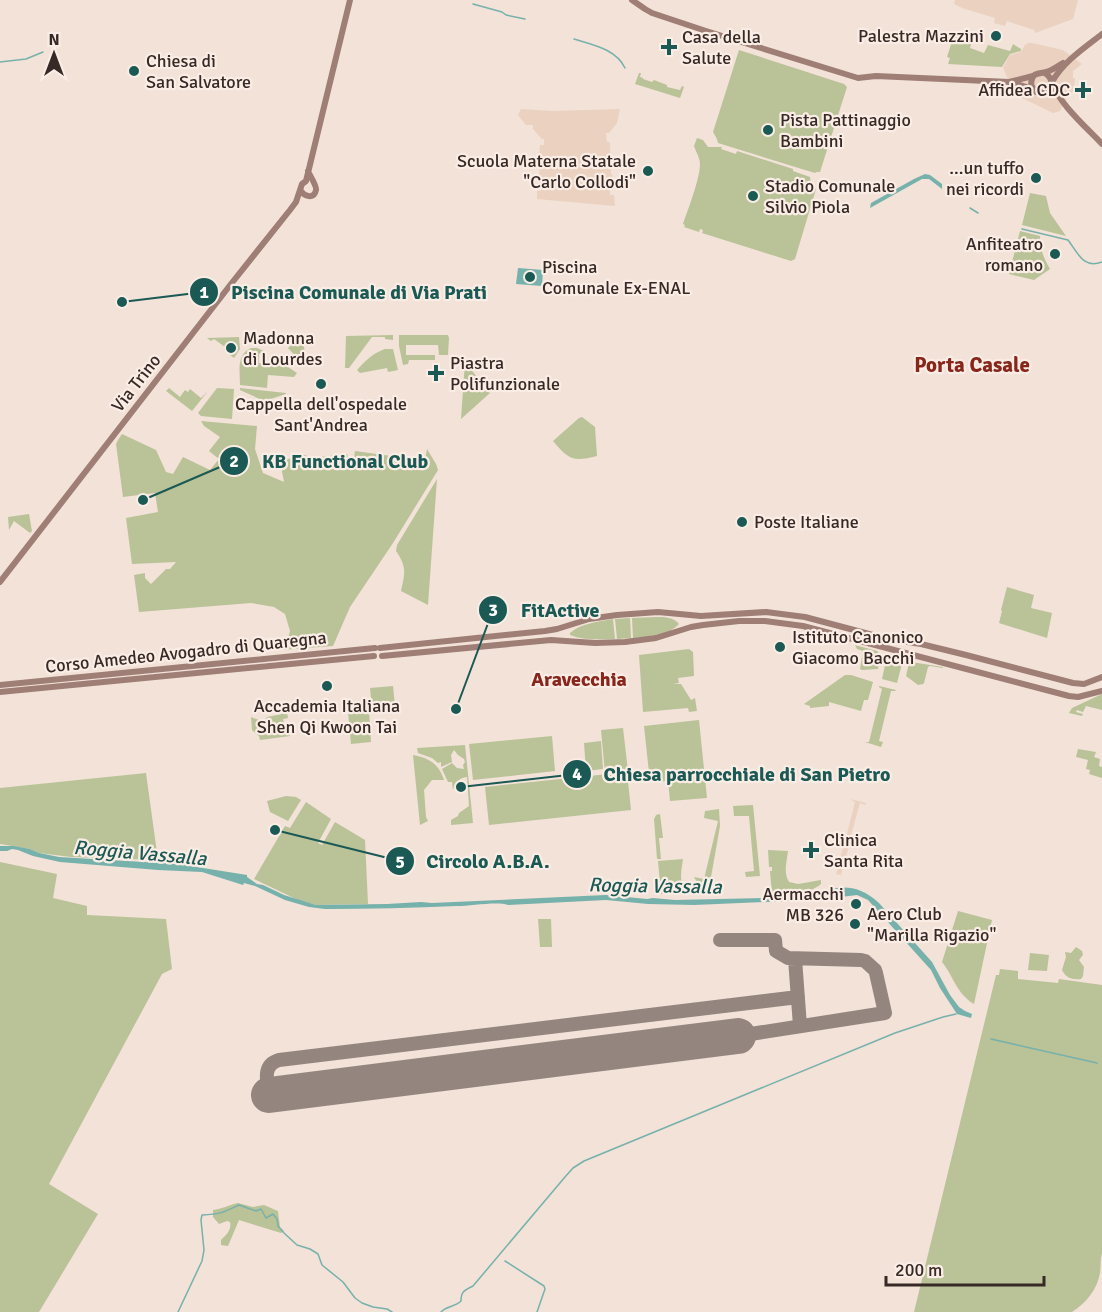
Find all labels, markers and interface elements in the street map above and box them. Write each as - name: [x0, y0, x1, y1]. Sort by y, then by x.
- north arrow: [24, 24, 84, 84]
- place label: Palestra Mazzini: [858, 25, 984, 47]
- place label: Casa della Salute: [682, 26, 761, 69]
- marker: Palestra Mazzini: [989, 29, 1003, 43]
- text: N: [48, 30, 60, 50]
- marker: Casa della Salute: [660, 38, 678, 56]
- place label: Chiesa di San Salvatore: [146, 50, 251, 93]
- marker: Chiesa di San Salvatore: [127, 64, 141, 78]
- place label: Affidea CDC: [978, 79, 1070, 101]
- marker: Affidea CDC: [1074, 81, 1092, 99]
- place label: Pista Pattinaggio Bambini: [780, 109, 911, 152]
- marker: Pista Pattinaggio Bambini: [761, 123, 775, 137]
- place label: Scuola Materna Statale "Carlo Collodi": [457, 150, 636, 193]
- place label: ...un tuffo nei ricordi: [946, 157, 1024, 200]
- marker: Scuola Materna Statale "Carlo Collodi": [641, 164, 655, 178]
- marker: ...un tuffo nei ricordi: [1029, 171, 1043, 185]
- place label: Stadio Comunale Silvio Piola: [765, 175, 895, 218]
- marker: Stadio Comunale Silvio Piola: [746, 189, 760, 203]
- place label: Anfiteatro romano: [966, 233, 1043, 276]
- marker: Anfiteatro romano: [1048, 247, 1062, 261]
- place label: Piscina Comunale Ex-ENAL: [542, 256, 690, 299]
- marker: Piscina Comunale Ex-ENAL: [523, 270, 537, 284]
- callout: Piscina Comunale di Via Prati: [189, 273, 499, 311]
- text: Piscina Comunale di Via Prati: [231, 280, 487, 305]
- text: 1: [199, 281, 209, 303]
- place label: Madonna di Lourdes: [243, 327, 322, 370]
- marker: Madonna di Lourdes: [224, 341, 238, 355]
- street label: Via Trino: [107, 350, 165, 416]
- place label: Piastra Polifunzionale: [450, 352, 560, 395]
- district label: Porta Casale: [914, 352, 1030, 378]
- marker: Piastra Polifunzionale: [427, 364, 445, 382]
- marker: Cappella dell'ospedale Sant'Andrea: [314, 377, 328, 391]
- place label: Cappella dell'ospedale Sant'Andrea: [235, 393, 407, 436]
- callout: KB Functional Club: [219, 442, 440, 480]
- text: KB Functional Club: [262, 449, 428, 474]
- text: 2: [229, 450, 239, 472]
- place label: Poste Italiane: [754, 511, 859, 533]
- marker: Poste Italiane: [735, 515, 749, 529]
- callout: FitActive: [478, 591, 611, 629]
- text: FitActive: [521, 598, 599, 623]
- text: 3: [488, 599, 498, 621]
- street label: Corso Amedeo Avogadro di Quaregna: [44, 626, 328, 678]
- place label: Istituto Canonico Giacomo Bacchi: [792, 626, 923, 669]
- marker: Istituto Canonico Giacomo Bacchi: [773, 640, 787, 654]
- district label: Aravecchia: [531, 667, 627, 692]
- marker: Accademia Italiana Shen Qi Kwoon Tai: [320, 679, 334, 693]
- place label: Accademia Italiana Shen Qi Kwoon Tai: [254, 695, 400, 738]
- callout: Chiesa parrocchiale di San Pietro: [562, 755, 903, 793]
- text: Chiesa parrocchiale di San Pietro: [604, 762, 890, 787]
- text: 4: [572, 763, 582, 785]
- place label: Clinica Santa Rita: [824, 829, 903, 872]
- water label: Roggia Vassalla: [72, 835, 208, 871]
- marker: Clinica Santa Rita: [802, 841, 820, 859]
- callout: Circolo A.B.A.: [385, 842, 562, 880]
- text: Circolo A.B.A.: [426, 849, 550, 874]
- text: 5: [395, 851, 405, 873]
- water label: Roggia Vassalla: [588, 872, 723, 900]
- place label: Aermacchi MB 326: [763, 883, 844, 926]
- marker: Aermacchi MB 326: [849, 897, 863, 911]
- place label: Aero Club "Marilla Rigazio": [867, 903, 996, 946]
- marker: Aero Club "Marilla Rigazio": [848, 917, 862, 931]
- scale bar: [886, 1249, 1044, 1287]
- text: 200 m: [895, 1259, 942, 1281]

